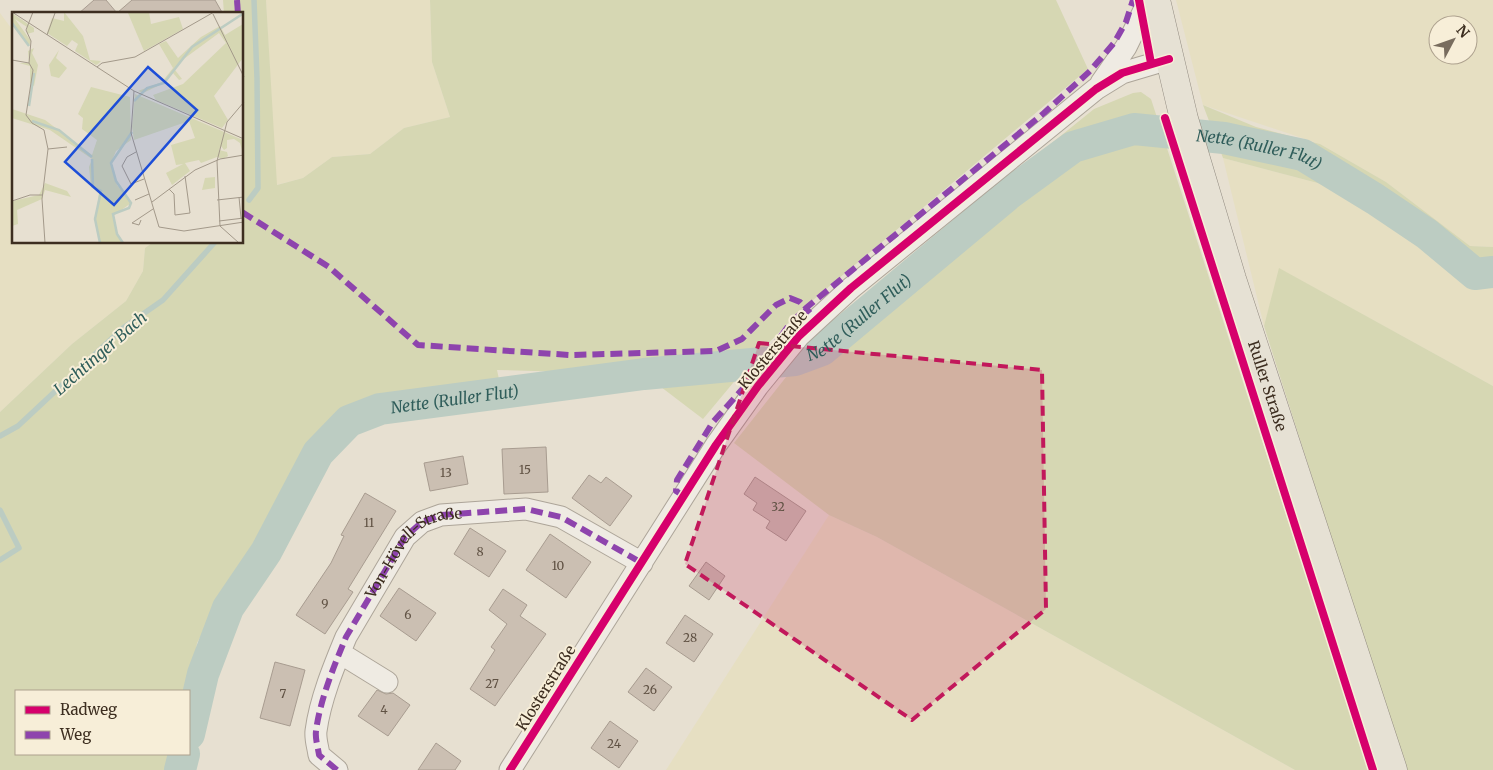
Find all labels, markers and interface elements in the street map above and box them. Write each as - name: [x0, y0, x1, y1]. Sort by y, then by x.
- inset map: [12, 12, 244, 244]
- north arrow: [1428, 15, 1478, 65]
- text: N: [1452, 21, 1473, 42]
- water label: Nette (Ruller Flut): [1195, 125, 1326, 174]
- water label: Nette (Ruller Flut): [804, 270, 915, 365]
- street label: Klosterstraße: [734, 306, 811, 393]
- water label: Lechtinger Bach: [49, 307, 151, 399]
- street label: Ruller Straße: [1244, 338, 1291, 434]
- water label: Nette (Ruller Flut): [389, 381, 520, 417]
- house number: 15: [519, 462, 531, 477]
- house number: 13: [440, 465, 452, 480]
- house number: 32: [771, 499, 785, 514]
- street label: Von-Hövell-Straße: [360, 504, 463, 602]
- house number: 11: [364, 515, 375, 530]
- house number: 8: [476, 544, 484, 559]
- house number: 10: [552, 558, 565, 573]
- house number: 9: [321, 596, 329, 611]
- house number: 6: [404, 607, 412, 622]
- house number: 28: [683, 630, 697, 645]
- street label: Klosterstraße: [512, 641, 580, 734]
- house number: 27: [485, 676, 499, 691]
- house number: 26: [643, 682, 657, 697]
- house number: 7: [280, 686, 287, 701]
- legend: [15, 690, 190, 755]
- text: Radweg: [60, 700, 117, 719]
- house number: 4: [380, 702, 388, 717]
- text: Weg: [59, 725, 91, 744]
- house number: 24: [607, 736, 622, 751]

